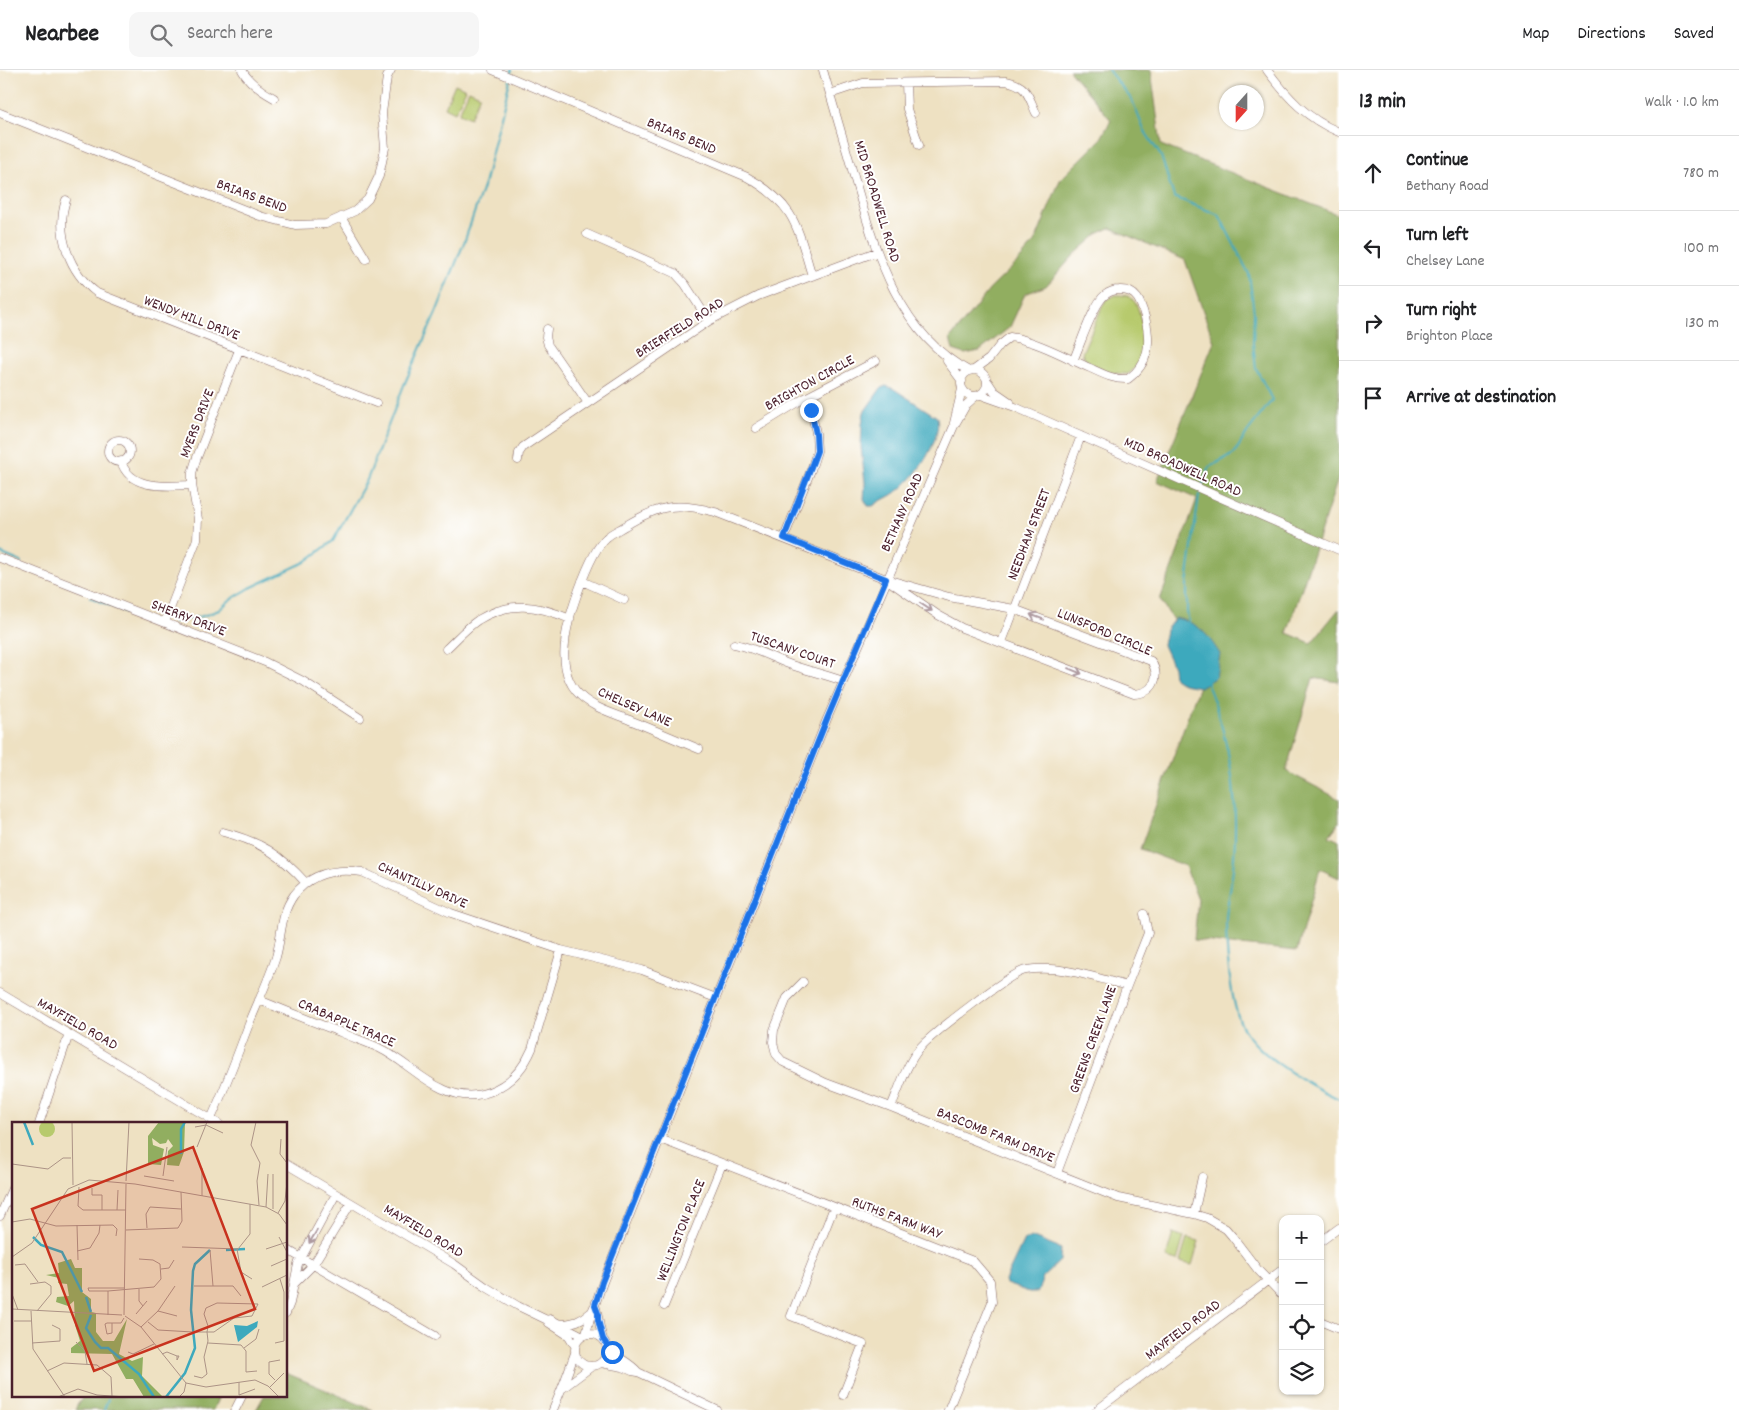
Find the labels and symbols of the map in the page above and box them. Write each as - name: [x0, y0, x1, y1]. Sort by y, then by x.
- north arrow: [1219, 85, 1264, 130]
- street label: BRIARS BEND: [643, 112, 720, 161]
- street label: MID BROADWELL ROAD: [847, 138, 905, 266]
- street label: BRIARS BEND: [213, 174, 290, 220]
- street label: WENDY HILL DRIVE: [140, 290, 243, 347]
- street label: BRIERFIELD ROAD: [632, 293, 729, 365]
- street label: BRIGHTON CIRCLE: [761, 350, 859, 417]
- street label: MYERS DRIVE: [175, 386, 221, 461]
- route end: [800, 399, 823, 422]
- street label: MID BROADWELL ROAD: [1120, 432, 1245, 504]
- street label: BETHANY ROAD: [876, 470, 930, 556]
- street label: NEEDHAM STREET: [1002, 486, 1057, 584]
- street label: SHERRY DRIVE: [148, 595, 229, 643]
- one-way arrow: [919, 602, 933, 612]
- street label: LUNSFORD CIRCLE: [1053, 603, 1155, 663]
- one-way arrow: [1029, 612, 1044, 621]
- street label: TUSCANY COURT: [747, 626, 838, 676]
- one-way arrow: [1067, 667, 1082, 676]
- street label: CHELSEY LANE: [594, 682, 675, 734]
- street label: CHANTILLY DRIVE: [374, 856, 471, 916]
- street label: GREENS CREEK LANE: [1064, 983, 1124, 1097]
- street label: MAYFIELD ROAD: [33, 993, 122, 1057]
- street label: CRABAPPLE TRACE: [294, 993, 399, 1054]
- street label: BASCOMB FARM DRIVE: [933, 1102, 1058, 1170]
- inset map: [12, 1122, 288, 1398]
- street label: WELLINGTON PLACE: [651, 1176, 712, 1285]
- street label: RUTHS FARM WAY: [848, 1192, 945, 1246]
- street label: MAYFIELD ROAD: [379, 1199, 467, 1264]
- one-way arrow: [308, 1229, 318, 1244]
- street label: MAYFIELD ROAD: [1141, 1295, 1226, 1366]
- route start: [601, 1341, 624, 1364]

